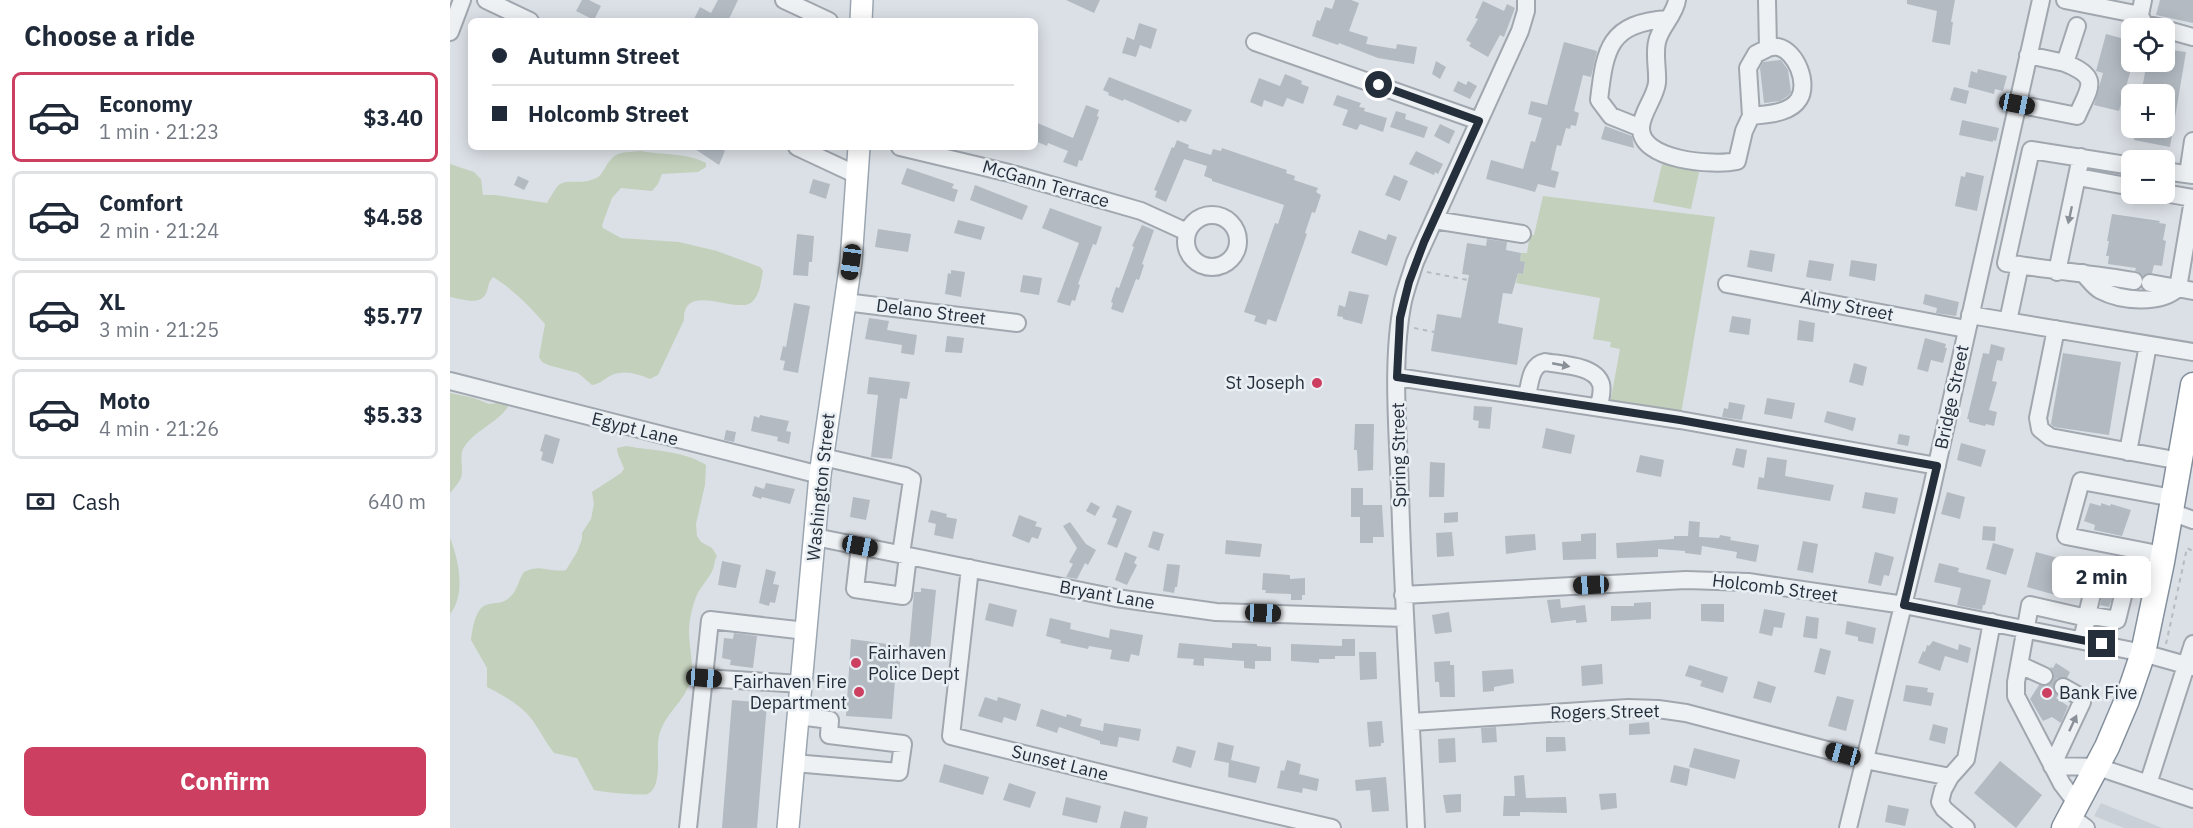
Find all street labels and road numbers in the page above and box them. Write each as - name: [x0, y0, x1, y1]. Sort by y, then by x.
- street label: McGann Terrace: [980, 154, 1112, 213]
- street label: Almy Street: [1798, 285, 1896, 326]
- street label: Delano Street: [875, 293, 987, 330]
- street label: Bridge Street: [1929, 343, 1974, 451]
- street label: Spring Street: [1386, 402, 1411, 508]
- street label: Egypt Lane: [589, 407, 681, 450]
- street label: Washington Street: [801, 412, 840, 562]
- street label: Holcomb Street: [1711, 568, 1839, 607]
- street label: Bryant Lane: [1058, 575, 1157, 614]
- street label: Rogers Street: [1550, 699, 1660, 724]
- street label: Sunset Lane: [1009, 739, 1111, 786]

